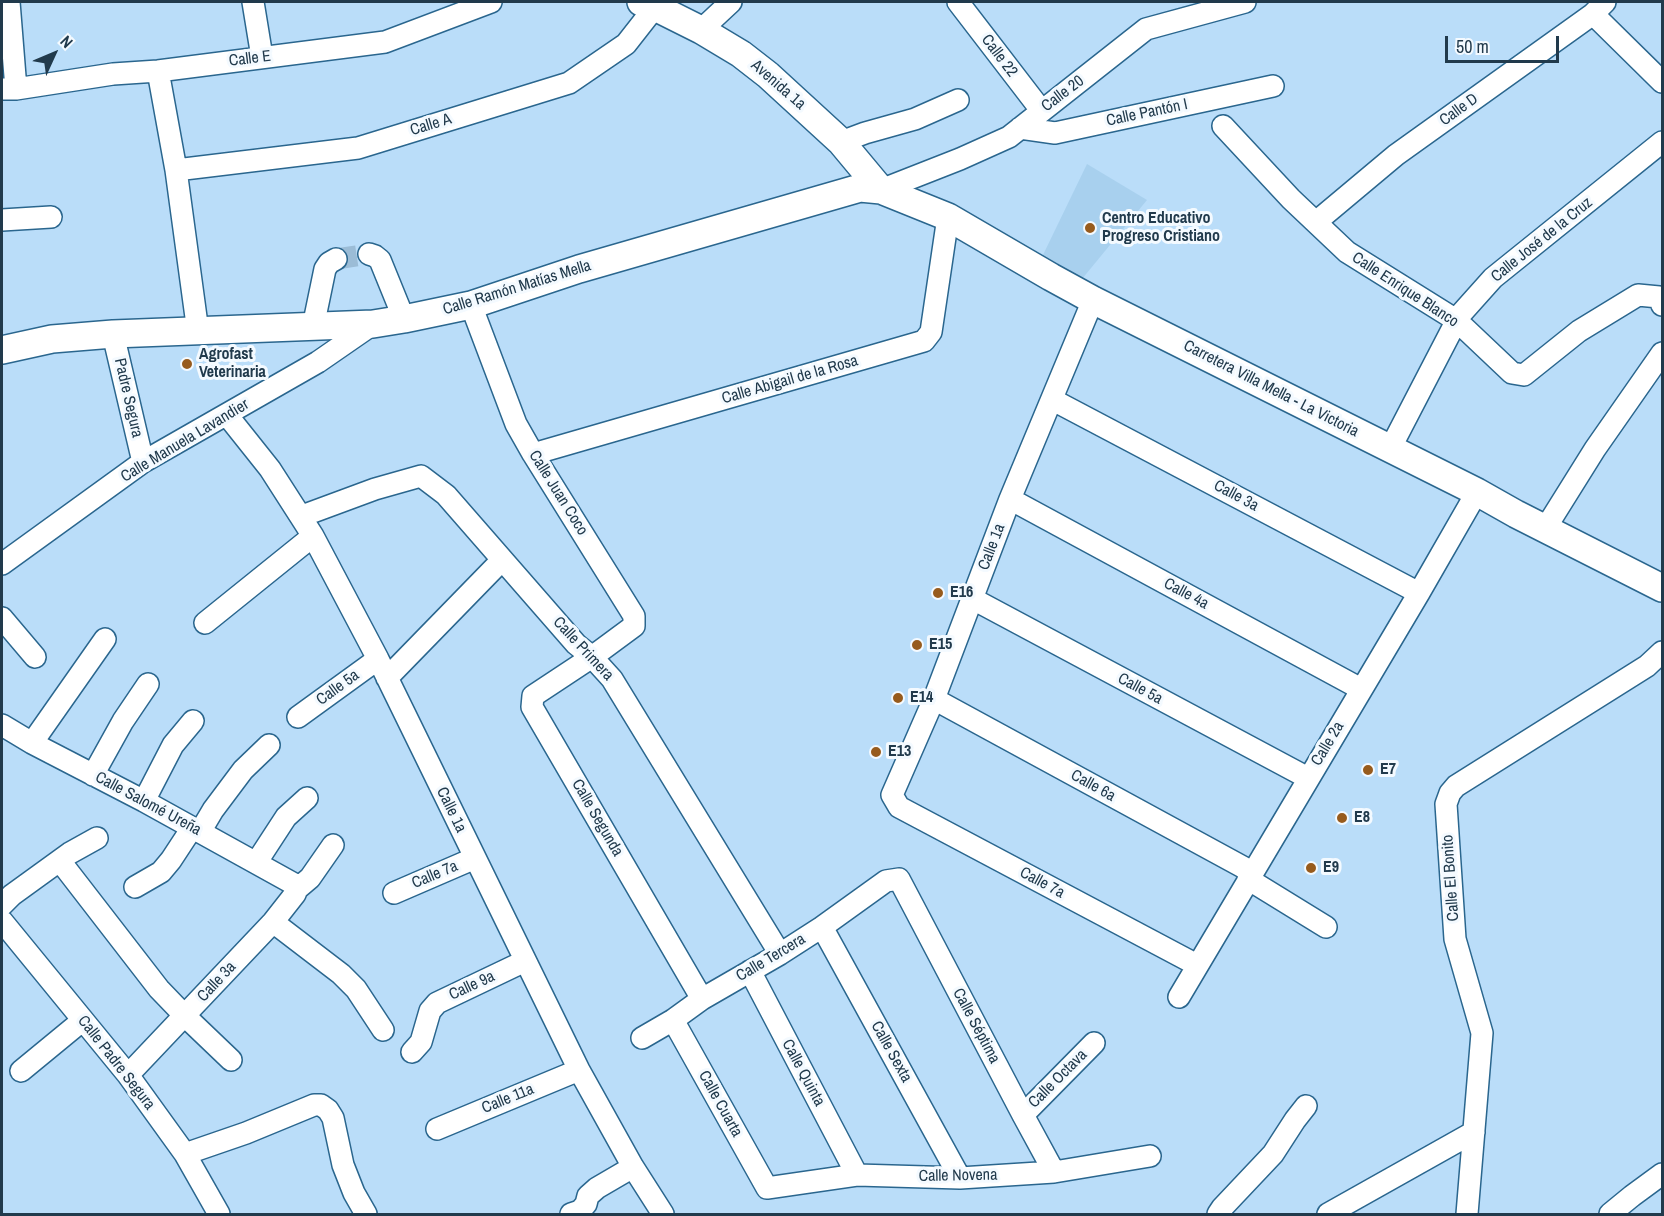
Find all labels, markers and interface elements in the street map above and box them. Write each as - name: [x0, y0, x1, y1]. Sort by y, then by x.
- north arrow: [24, 24, 84, 84]
- scale bar: [1448, 24, 1562, 62]
- text: N: [56, 30, 78, 53]
- street label: Calle 22: [977, 31, 1021, 81]
- text: 50 m: [1456, 34, 1489, 59]
- street label: Calle E: [228, 47, 272, 71]
- street label: Avenida 1a: [747, 56, 809, 114]
- street label: Calle 20: [1038, 72, 1088, 116]
- street label: Calle D: [1436, 90, 1482, 130]
- street label: Calle Pantón I: [1105, 95, 1189, 131]
- street label: Calle A: [408, 110, 454, 140]
- street label: Calle José de la Cruz: [1488, 193, 1596, 287]
- place label: Centro Educativo Progreso Cristiano: [1102, 209, 1220, 247]
- marker: Centro Educativo Progreso Cristiano: [1083, 221, 1097, 235]
- street label: Calle Enrique Blanco: [1348, 248, 1462, 332]
- street label: Calle Ramón Matías Mella: [441, 256, 593, 320]
- street label: Carretera Villa Mella - La Victoria: [1180, 336, 1362, 442]
- place label: Agrofast Veterinaria: [199, 345, 266, 383]
- street label: Calle Abigail de la Rosa: [720, 351, 860, 409]
- street label: Padre Segura: [110, 356, 146, 440]
- marker: Agrofast Veterinaria: [180, 357, 194, 371]
- street label: Calle Manuela Lavandier: [118, 395, 252, 487]
- street label: Calle Juan Coco: [524, 447, 592, 539]
- street label: Calle 3a: [1210, 476, 1262, 516]
- street label: Calle 1a: [974, 521, 1010, 573]
- street label: Calle 4a: [1160, 574, 1212, 614]
- place label: E16: [950, 583, 973, 603]
- marker: E16: [931, 586, 945, 600]
- street label: Calle Primera: [549, 613, 617, 685]
- place label: E15: [929, 635, 952, 655]
- marker: E15: [910, 638, 924, 652]
- street label: Calle 5a: [313, 666, 363, 710]
- street label: Calle 5a: [1114, 669, 1166, 709]
- place label: E14: [910, 688, 933, 708]
- marker: E14: [891, 691, 905, 705]
- street label: Calle 2a: [1307, 718, 1349, 770]
- place label: E13: [888, 742, 911, 762]
- marker: E13: [869, 745, 883, 759]
- place label: E7: [1380, 760, 1396, 780]
- marker: E7: [1361, 763, 1375, 777]
- street label: Calle 6a: [1067, 766, 1119, 806]
- street label: Calle Salomé Ureña: [92, 768, 204, 840]
- street label: Calle Segunda: [567, 776, 627, 860]
- street label: Calle 1a: [432, 784, 470, 836]
- place label: E8: [1354, 808, 1370, 828]
- marker: E8: [1335, 811, 1349, 825]
- street label: Calle El Bonito: [1438, 834, 1464, 922]
- street label: Calle 7a: [409, 857, 461, 893]
- place label: E9: [1323, 858, 1339, 878]
- marker: E9: [1304, 861, 1318, 875]
- street label: Calle 7a: [1016, 863, 1068, 903]
- street label: Calle Tercera: [733, 930, 809, 986]
- street label: Calle 3a: [194, 958, 240, 1006]
- street label: Calle 9a: [446, 967, 498, 1005]
- street label: Calle Séptima: [948, 985, 1004, 1067]
- street label: Calle Padre Segura: [73, 1012, 159, 1114]
- street label: Calle Sexta: [866, 1018, 916, 1086]
- street label: Calle Quinta: [777, 1036, 829, 1110]
- street label: Calle Octava: [1025, 1046, 1091, 1112]
- street label: Calle Cuarta: [694, 1067, 746, 1141]
- street label: Calle 11a: [479, 1080, 537, 1118]
- street label: Calle Novena: [918, 1166, 998, 1186]

